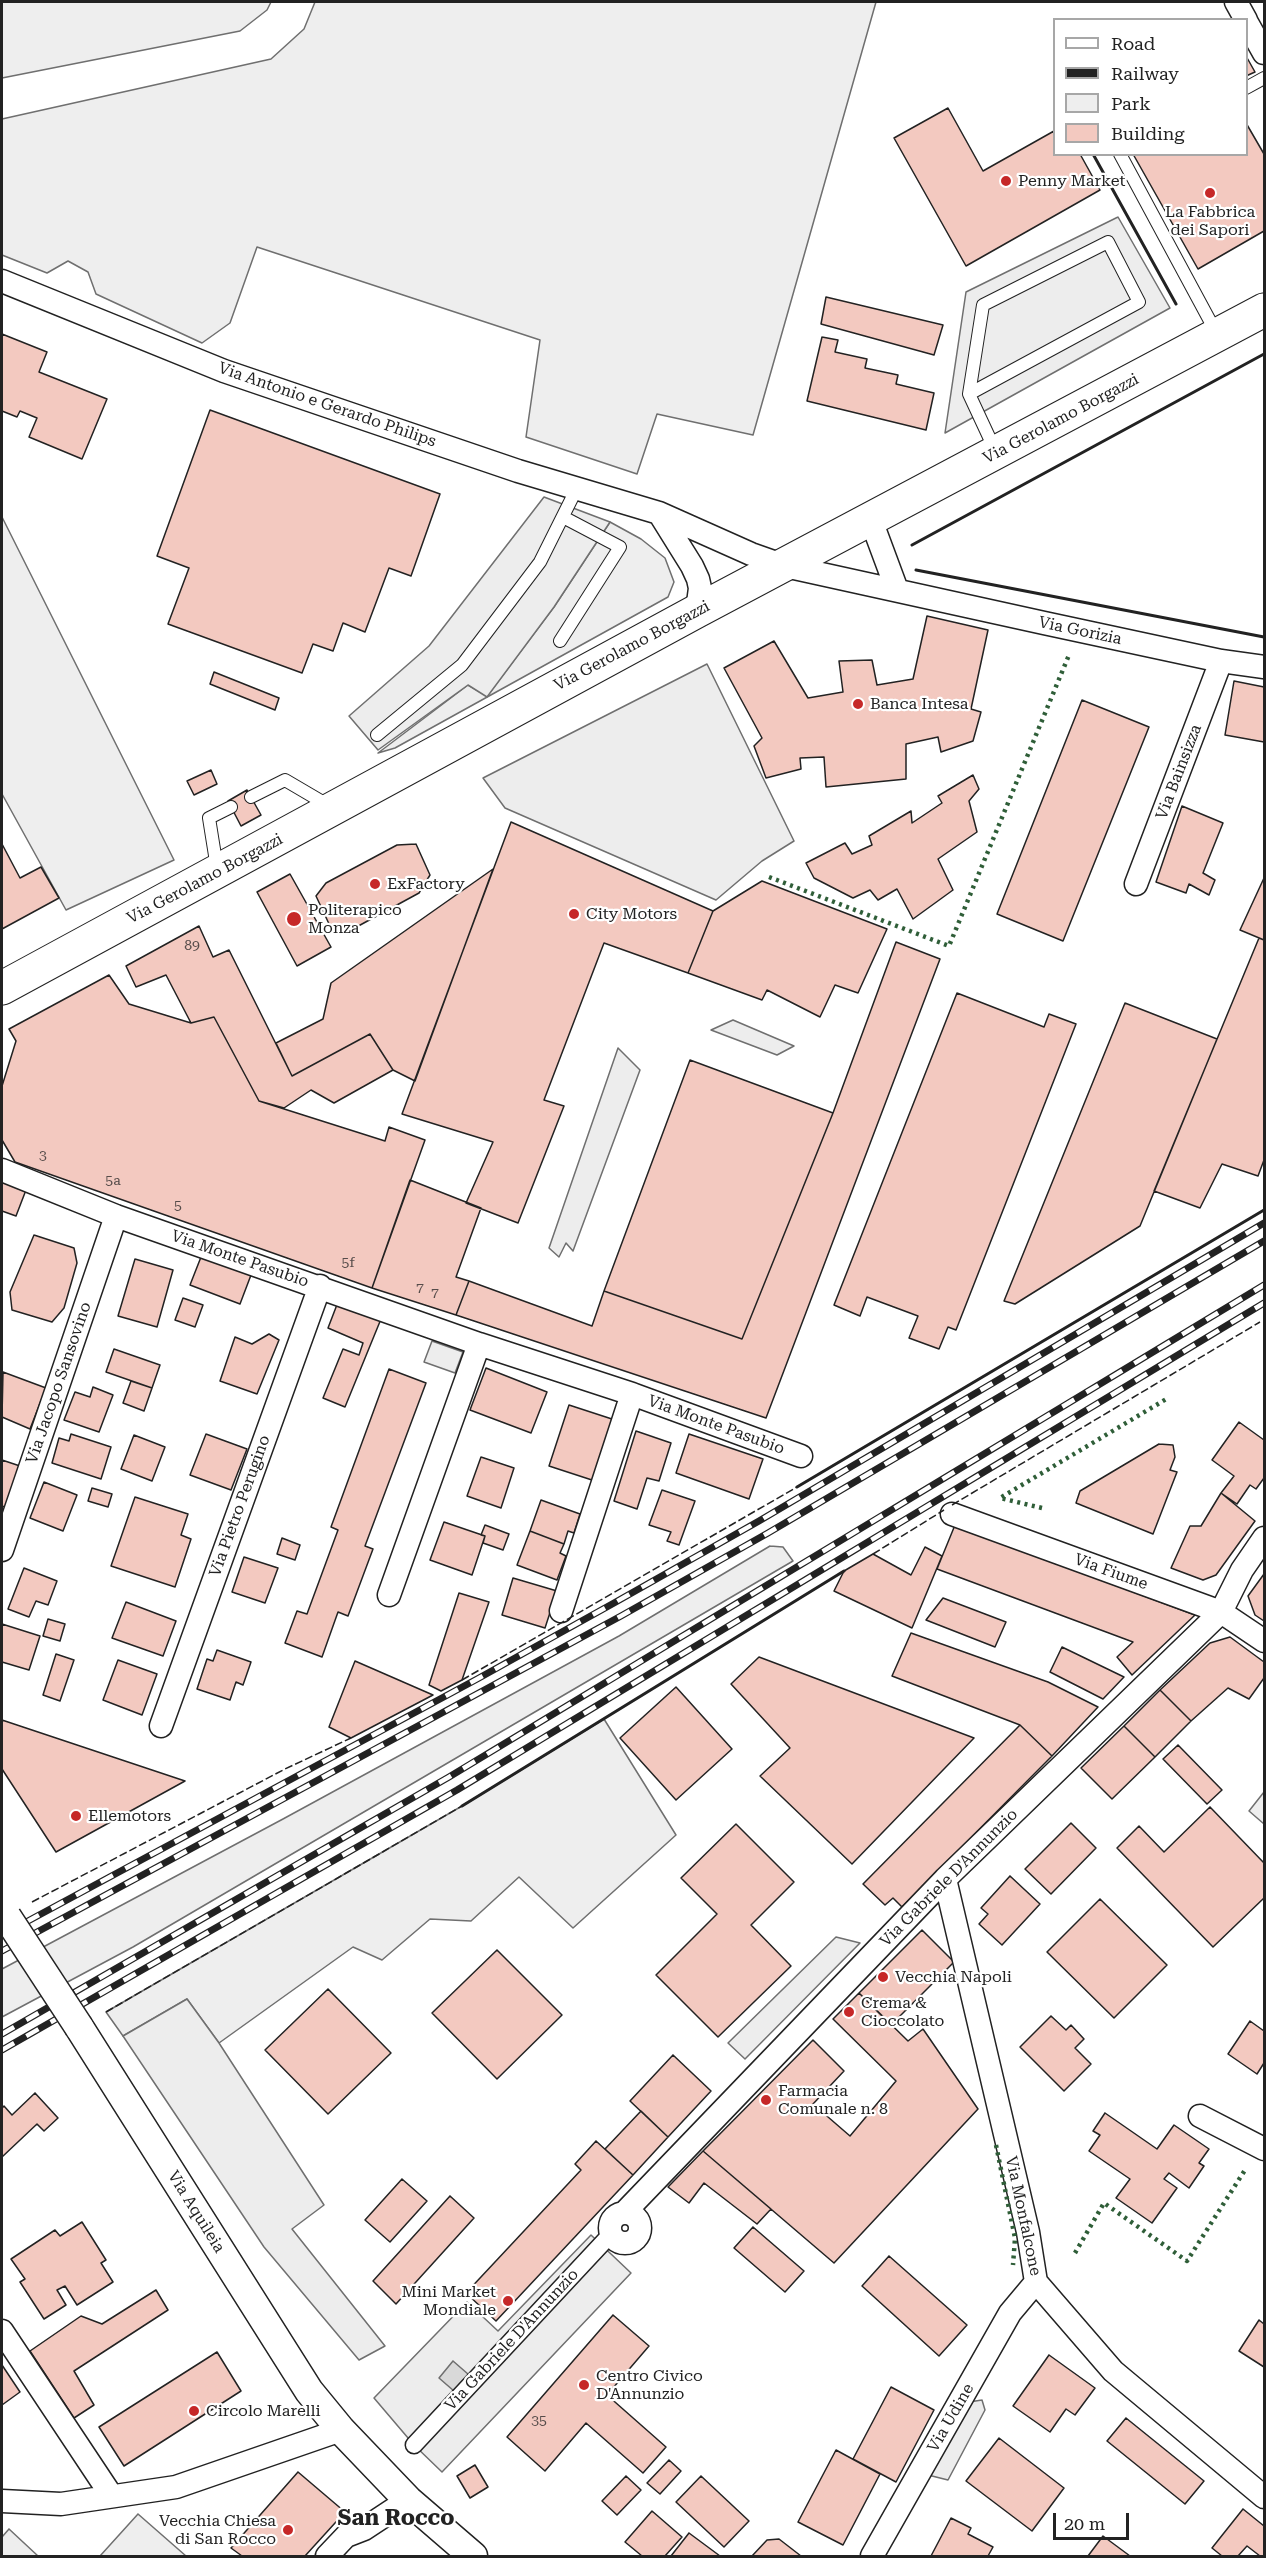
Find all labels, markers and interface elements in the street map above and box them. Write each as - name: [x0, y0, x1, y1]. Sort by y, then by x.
- legend: [1053, 18, 1248, 156]
- text: Road: [1111, 33, 1155, 54]
- text: Railway: [1111, 63, 1179, 84]
- text: Park: [1111, 93, 1151, 114]
- text: Building: [1111, 123, 1185, 144]
- place label: Penny Market: [1018, 171, 1125, 191]
- marker: Penny Market: [999, 174, 1013, 188]
- marker: La Fabbrica dei Sapori: [1203, 186, 1217, 200]
- place label: La Fabbrica dei Sapori: [1165, 202, 1255, 240]
- street label: Via Antonio e Gerardo Philips: [216, 359, 438, 451]
- street label: Via Gerolamo Borgazzi: [980, 370, 1142, 468]
- street label: Via Gerolamo Borgazzi: [551, 597, 713, 695]
- street label: Via Gorizia: [1037, 613, 1123, 649]
- place label: Banca Intesa: [870, 694, 968, 714]
- marker: Banca Intesa: [851, 697, 865, 711]
- street label: Via Bainsizza: [1152, 722, 1206, 822]
- street label: Via Gerolamo Borgazzi: [124, 830, 286, 928]
- place label: ExFactory: [387, 874, 465, 894]
- marker: ExFactory: [368, 877, 382, 891]
- place label: Politerapico Monza: [308, 900, 402, 938]
- place label: City Motors: [586, 904, 677, 924]
- marker: City Motors: [567, 907, 581, 921]
- marker: Politerapico Monza: [285, 910, 303, 928]
- house number: 89: [184, 938, 200, 954]
- house number: 3: [39, 1148, 47, 1164]
- house number: 5a: [105, 1173, 121, 1189]
- house number: 5: [174, 1198, 182, 1214]
- street label: Via Monte Pasubio: [169, 1226, 311, 1292]
- house number: 5f: [341, 1255, 355, 1271]
- house number: 7: [416, 1280, 424, 1296]
- house number: 7: [431, 1285, 439, 1301]
- street label: Via Jacopo Sansovino: [22, 1300, 96, 1466]
- street label: Via Monte Pasubio: [645, 1391, 787, 1459]
- street label: Via Pietro Perugino: [205, 1433, 275, 1579]
- street label: Via Fiume: [1072, 1550, 1150, 1594]
- street label: Via Gabriele D'Annunzio: [876, 1805, 1022, 1951]
- place label: Ellemotors: [88, 1806, 171, 1826]
- marker: Ellemotors: [69, 1809, 83, 1823]
- place label: Vecchia Napoli: [895, 1967, 1012, 1987]
- marker: Vecchia Napoli: [876, 1970, 890, 1984]
- place label: Crema & Cioccolato: [861, 1993, 944, 2031]
- marker: Crema & Cioccolato: [842, 2005, 856, 2019]
- place label: Farmacia Comunale n. 8: [778, 2081, 888, 2119]
- marker: Farmacia Comunale n. 8: [759, 2093, 773, 2107]
- street label: Via Monfalcone: [1001, 2154, 1045, 2278]
- street label: Via Aquileia: [163, 2167, 229, 2257]
- street label: Via Gabriele D'Annunzio: [441, 2265, 583, 2415]
- place label: Mini Market Mondiale: [401, 2282, 496, 2320]
- marker: Mini Market Mondiale: [501, 2294, 515, 2308]
- place label: Centro Civico D'Annunzio: [596, 2366, 703, 2404]
- marker: Centro Civico D'Annunzio: [577, 2378, 591, 2392]
- street label: Via Udine: [924, 2380, 978, 2456]
- place label: Circolo Marelli: [206, 2401, 321, 2421]
- marker: Circolo Marelli: [187, 2404, 201, 2418]
- house number: 35: [531, 2413, 547, 2429]
- scale bar: [1056, 2501, 1132, 2539]
- district label: San Rocco: [338, 2506, 454, 2532]
- place label: Vecchia Chiesa di San Rocco: [159, 2511, 276, 2549]
- text: 20 m: [1064, 2513, 1105, 2534]
- marker: Vecchia Chiesa di San Rocco: [281, 2523, 295, 2537]

